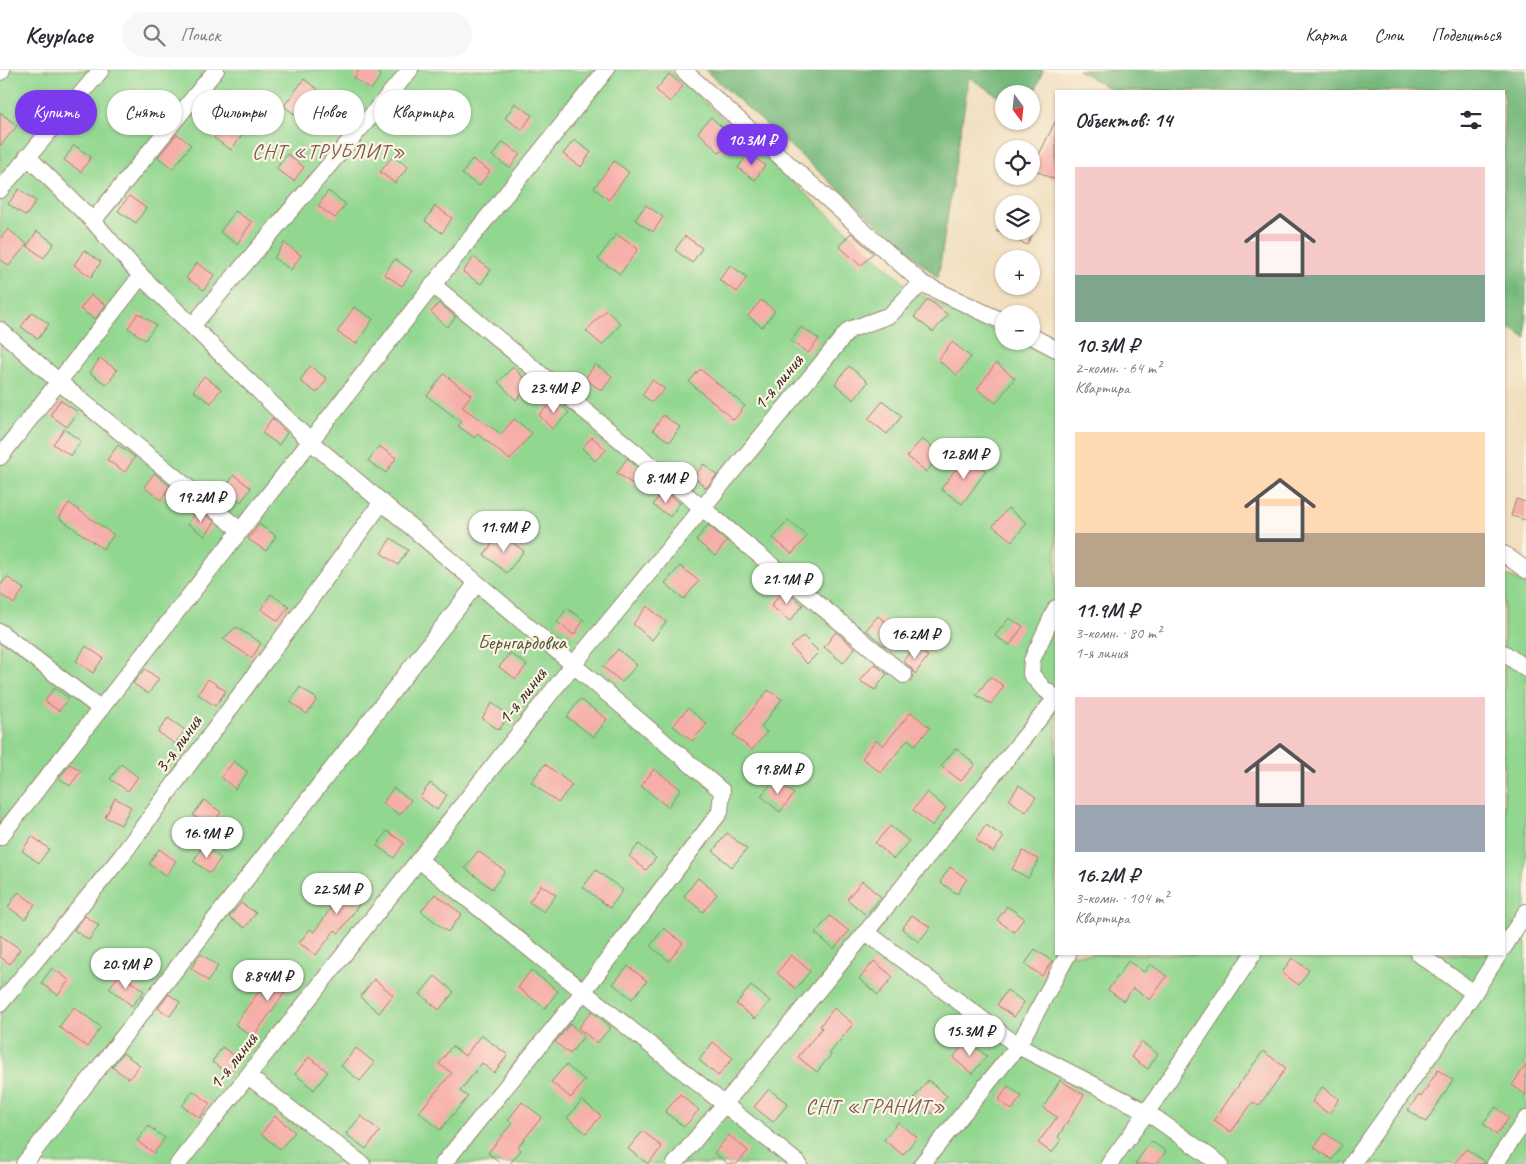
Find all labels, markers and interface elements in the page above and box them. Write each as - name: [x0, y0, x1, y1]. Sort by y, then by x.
- search box: [122, 12, 472, 57]
- text: Keyplace: [25, 20, 92, 50]
- icon: search: [140, 21, 168, 49]
- text: Поиск: [180, 23, 220, 47]
- text: Карта: [1305, 24, 1346, 46]
- text: Слои: [1374, 24, 1403, 46]
- text: Поделиться: [1431, 24, 1501, 46]
- north arrow: [995, 85, 1040, 130]
- map controls: [995, 85, 1040, 350]
- chip: Купить: [15, 90, 97, 135]
- chip: Снять: [107, 90, 182, 135]
- chip: Фильтры: [192, 90, 284, 135]
- chip: Новое: [294, 90, 364, 135]
- chip: Квартира: [374, 90, 471, 135]
- icon: filters: [1457, 106, 1485, 134]
- text: Объектов: 14: [1075, 107, 1172, 133]
- pin: 10.3M ₽: [706, 124, 798, 166]
- text: 10.3M ₽: [728, 130, 776, 150]
- district label: СНТ «ТРУБЛИТ»: [252, 138, 406, 164]
- button: locate: [995, 140, 1040, 185]
- button: layers: [995, 195, 1040, 240]
- icon: home: [1235, 200, 1325, 290]
- button: +: [995, 250, 1040, 295]
- button: −: [995, 305, 1040, 350]
- text: 10.3M ₽: [1075, 332, 1139, 358]
- street label: 1-я линия: [747, 348, 809, 415]
- text: 2-комн. · 64 m²: [1075, 358, 1161, 378]
- pin: 23.4M ₽: [508, 372, 600, 414]
- text: 23.4M ₽: [530, 378, 578, 398]
- text: Квартира: [1075, 378, 1130, 398]
- pin: 12.8M ₽: [918, 438, 1010, 480]
- text: 12.8M ₽: [940, 444, 988, 464]
- pin: 8.1M ₽: [625, 462, 707, 504]
- icon: home: [1235, 465, 1325, 555]
- text: 8.1M ₽: [645, 468, 687, 488]
- pin: 19.2M ₽: [155, 480, 247, 523]
- text: 19.2M ₽: [177, 487, 225, 507]
- pin: 11.9M ₽: [458, 510, 550, 553]
- text: 11.9M ₽: [480, 517, 528, 537]
- pin: 21.1M ₽: [741, 562, 833, 605]
- text: 21.1M ₽: [763, 569, 811, 589]
- text: 11.9M ₽: [1075, 597, 1139, 623]
- pin: 16.2M ₽: [869, 618, 961, 660]
- text: 3-комн. · 80 m²: [1075, 623, 1161, 643]
- text: 16.2M ₽: [891, 624, 939, 644]
- park label: Бернгардовка: [478, 630, 568, 655]
- text: 1-я линия: [1075, 643, 1128, 663]
- street label: 1-я линия: [492, 662, 553, 730]
- street label: 3-я линия: [148, 709, 208, 778]
- icon: home: [1235, 730, 1325, 820]
- pin: 19.8M ₽: [732, 752, 824, 795]
- text: 19.8M ₽: [754, 759, 802, 779]
- pin: 16.9M ₽: [161, 816, 253, 859]
- text: 16.9M ₽: [183, 823, 231, 843]
- text: 16.2M ₽: [1075, 862, 1139, 888]
- pin: 22.5M ₽: [291, 872, 383, 915]
- text: 22.5M ₽: [313, 879, 361, 899]
- text: 3-комн. · 104 m²: [1075, 888, 1168, 908]
- text: Квартира: [1075, 908, 1130, 928]
- pin: 20.9M ₽: [80, 948, 172, 990]
- text: 20.9M ₽: [102, 954, 150, 974]
- pin: 8.84M ₽: [222, 960, 314, 1002]
- text: 8.84M ₽: [244, 966, 292, 986]
- pin: 15.3M ₽: [924, 1014, 1016, 1057]
- text: 15.3M ₽: [946, 1021, 994, 1041]
- street label: 1-я линия: [203, 1027, 264, 1095]
- district label: СНТ «ГРАНИТ»: [806, 1093, 946, 1119]

